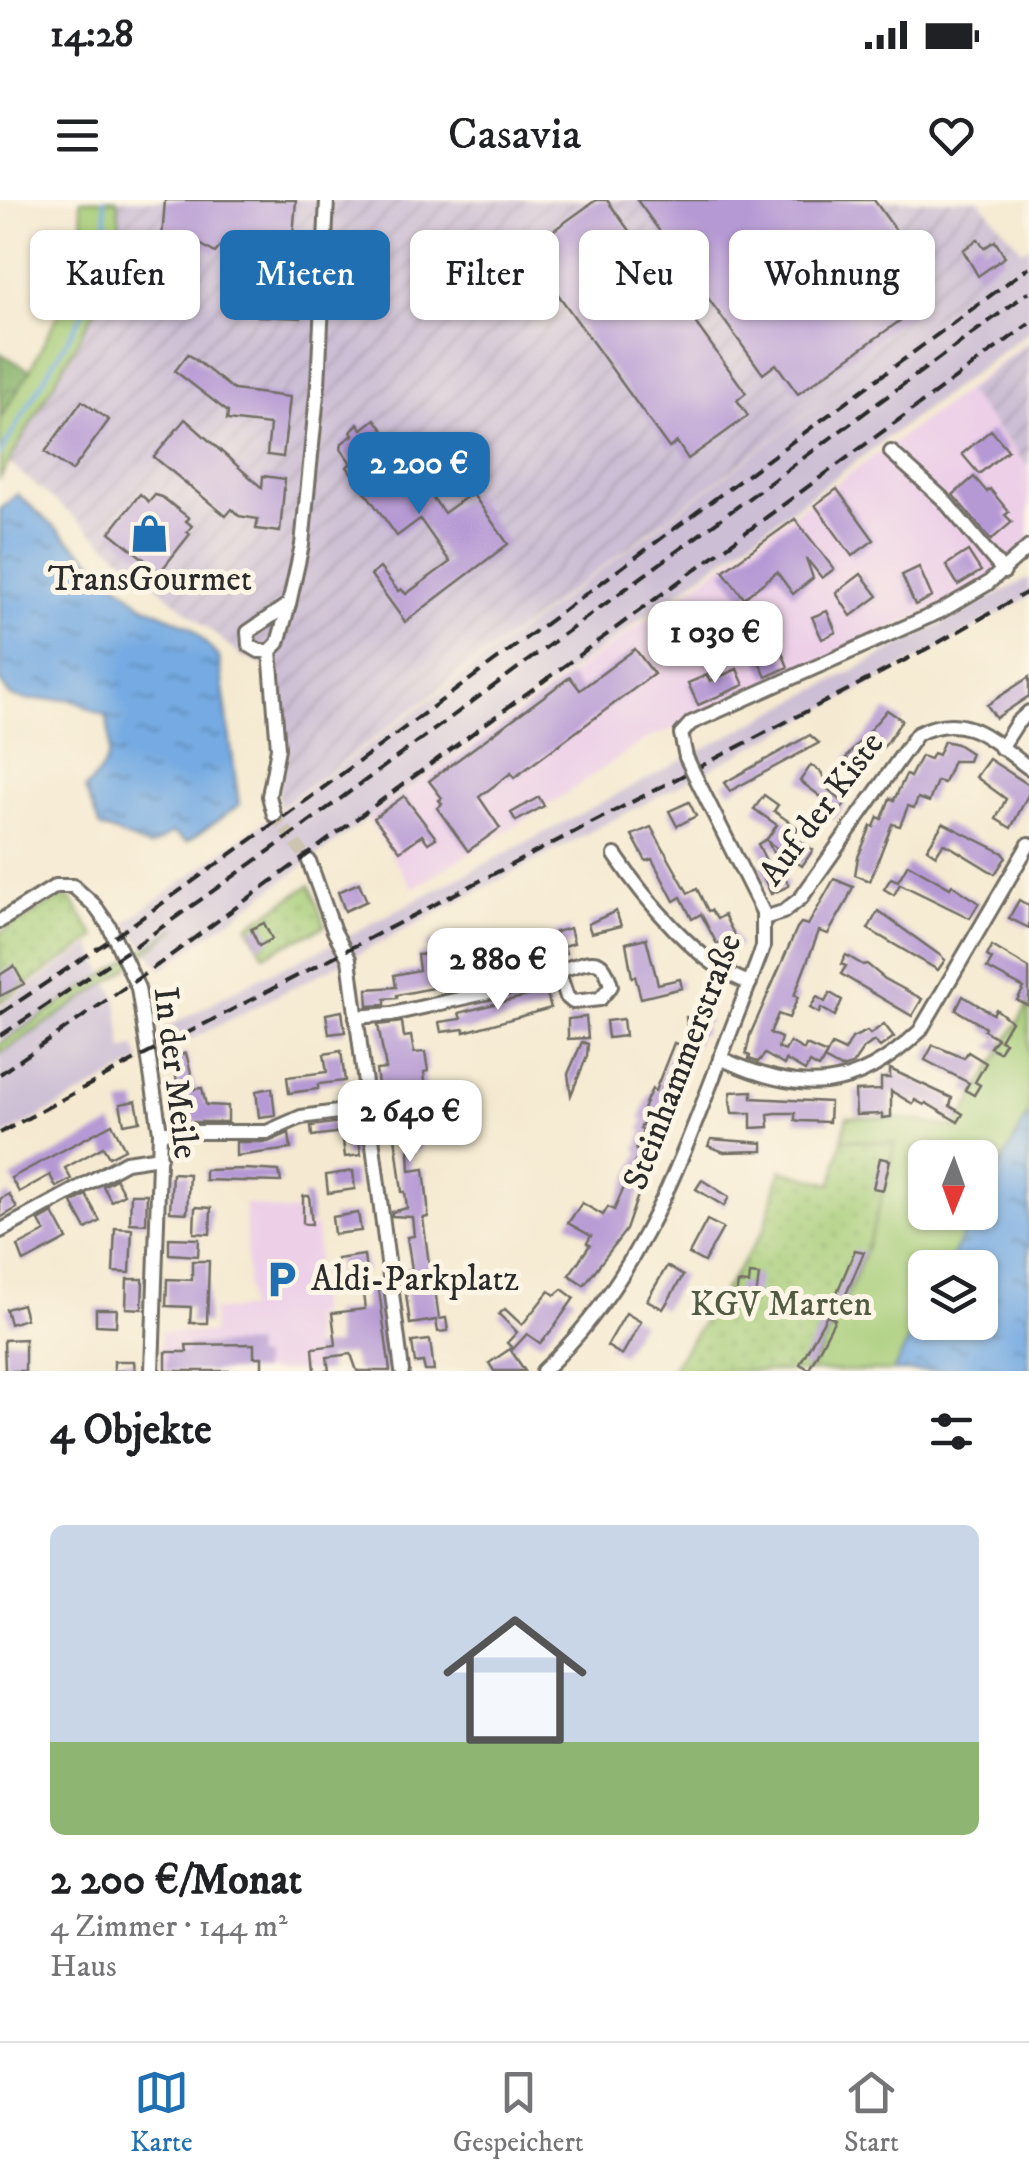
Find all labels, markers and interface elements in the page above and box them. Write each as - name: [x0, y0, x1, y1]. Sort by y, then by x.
- text: 14:28: [50, 11, 133, 59]
- text: Casavia: [448, 107, 581, 163]
- icon: menu: [50, 108, 105, 163]
- icon: heart: [924, 108, 979, 163]
- chip: Kaufen: [30, 230, 200, 320]
- chip: Mieten: [220, 230, 390, 320]
- chip: Filter: [410, 230, 559, 320]
- chip: Neu: [579, 230, 709, 320]
- chip: Wohnung: [729, 230, 935, 320]
- pin: 2 200 €: [327, 432, 511, 517]
- text: 2 200 €: [370, 444, 468, 484]
- shop icon: TransGourmet: [129, 512, 171, 554]
- place label: TransGourmet: [48, 558, 252, 602]
- pin: 1 030 €: [623, 601, 807, 686]
- text: 1 030 €: [670, 613, 760, 653]
- street label: Auf der Kiste: [750, 723, 894, 895]
- pin: 2 880 €: [406, 928, 590, 1013]
- street label: Steinhammerstraße: [614, 928, 752, 1196]
- text: 2 880 €: [449, 940, 547, 980]
- street label: In der Meile: [143, 985, 207, 1161]
- pin: 2 640 €: [318, 1080, 502, 1165]
- text: 2 640 €: [360, 1092, 460, 1132]
- north arrow: [908, 1140, 998, 1230]
- map controls: [908, 1140, 998, 1340]
- button: layers: [908, 1250, 998, 1340]
- place label: Aldi-Parkplatz: [311, 1258, 519, 1302]
- parking icon: Aldi-Parkplatz: [260, 1259, 302, 1301]
- park label: KGV Marten: [690, 1283, 872, 1327]
- icon: filters: [924, 1404, 979, 1459]
- text: 4 Objekte: [50, 1405, 212, 1457]
- icon: home: [425, 1590, 605, 1770]
- text: 2 200 €/Monat: [50, 1855, 302, 1907]
- text: 4 Zimmer · 144 m²: [50, 1907, 288, 1947]
- text: Haus: [50, 1947, 117, 1987]
- tab: Karte: [130, 2065, 193, 2160]
- tab: Gespeichert: [453, 2065, 584, 2160]
- tab: Start: [844, 2065, 899, 2160]

